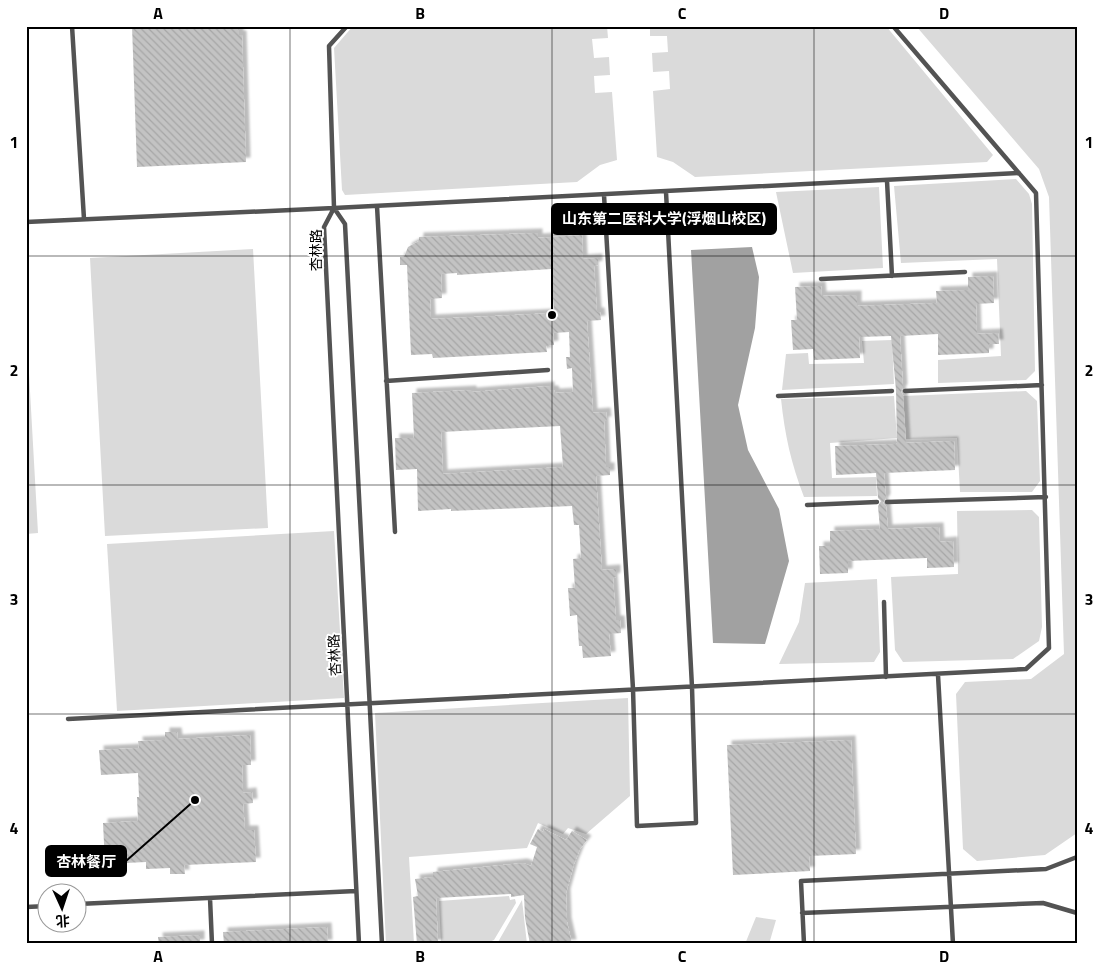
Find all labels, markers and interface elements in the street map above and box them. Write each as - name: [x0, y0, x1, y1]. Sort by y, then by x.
- text: A: [153, 1, 163, 25]
- text: B: [415, 1, 425, 25]
- text: C: [678, 1, 687, 25]
- text: D: [939, 1, 949, 25]
- text: 1: [10, 130, 18, 154]
- text: 1: [1085, 130, 1093, 154]
- callout: 山东第二医科大学(浮烟山校区): [552, 204, 776, 234]
- text: 山东第二医科大学(浮烟山校区): [562, 207, 766, 230]
- street label: 杏林路: [305, 229, 326, 271]
- text: 2: [10, 358, 18, 382]
- text: 2: [1085, 358, 1093, 382]
- text: 3: [10, 587, 18, 611]
- text: 3: [1085, 587, 1093, 611]
- street label: 杏林路: [322, 633, 346, 677]
- text: 4: [10, 816, 19, 840]
- text: 4: [1085, 816, 1094, 840]
- callout: 杏林餐厅: [46, 846, 126, 876]
- text: 杏林餐厅: [56, 850, 116, 873]
- north arrow: [38, 882, 88, 932]
- text: 北: [55, 911, 70, 932]
- text: A: [153, 944, 163, 968]
- text: B: [415, 944, 425, 968]
- text: C: [678, 944, 687, 968]
- text: D: [939, 944, 949, 968]

